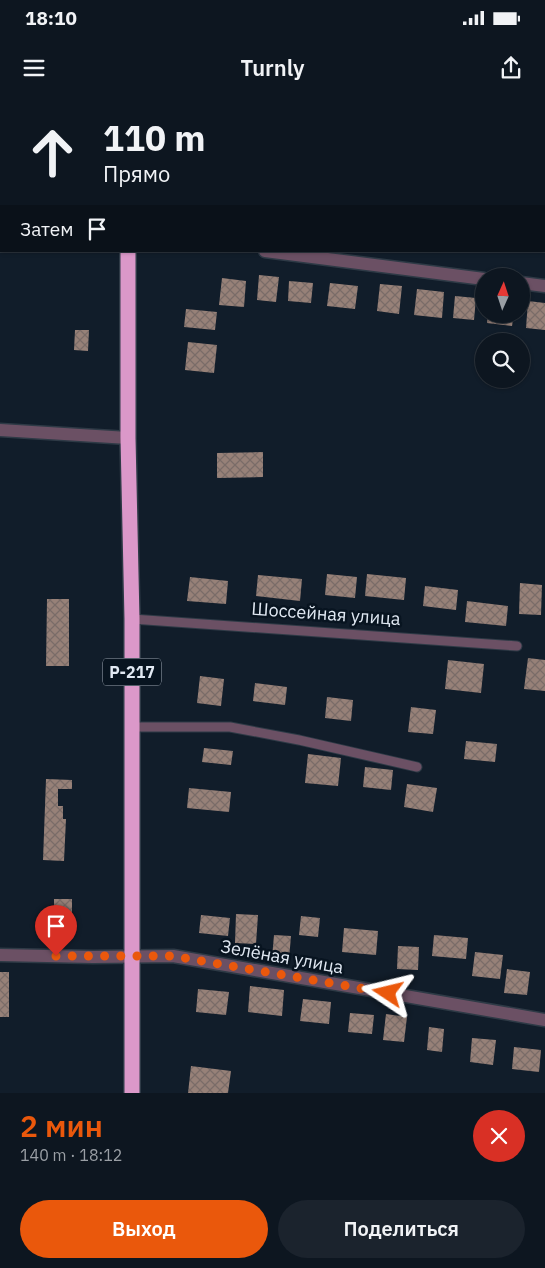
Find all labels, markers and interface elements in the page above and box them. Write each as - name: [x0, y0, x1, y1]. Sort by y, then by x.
- text: 18:10: [25, 6, 77, 30]
- text: Turnly: [240, 53, 305, 82]
- icon: menu: [20, 54, 48, 82]
- icon: share: [497, 54, 525, 82]
- text: 110 m: [103, 115, 206, 161]
- icon: ahead: [20, 120, 85, 185]
- text: Прямо: [103, 159, 170, 188]
- icon: arrive: [83, 215, 111, 243]
- text: Затем: [20, 217, 73, 241]
- north arrow: [475, 268, 530, 322]
- map controls: [475, 268, 530, 388]
- button: search: [475, 333, 530, 388]
- street label: Шоссейная улица: [251, 597, 402, 630]
- road number: Р-217: [103, 658, 161, 686]
- pin: [35, 905, 77, 956]
- icon: arrive: [42, 912, 70, 940]
- street label: Зелёная улица: [219, 934, 346, 979]
- position arrow: [361, 966, 413, 1018]
- text: 2 мин: [20, 1106, 103, 1145]
- button: close: [473, 1110, 525, 1162]
- text: 140 m · 18:12: [20, 1145, 122, 1165]
- button: Выход: [20, 1200, 268, 1258]
- button: Поделиться: [278, 1200, 525, 1258]

